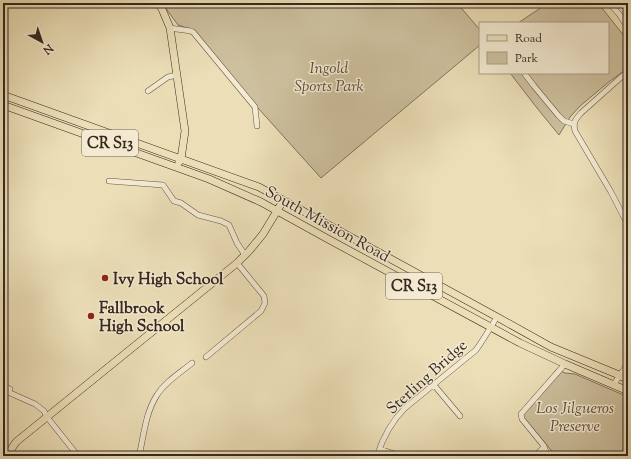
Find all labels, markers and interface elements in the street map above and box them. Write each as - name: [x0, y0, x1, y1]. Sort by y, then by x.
- north arrow: [22, 22, 62, 62]
- legend: [479, 22, 609, 74]
- text: Road: [515, 30, 542, 48]
- text: N: [39, 39, 57, 58]
- text: Park: [515, 50, 538, 68]
- park label: Ingold Sports Park: [294, 58, 364, 99]
- road number: CR S13: [82, 130, 138, 156]
- street label: South Mission Road: [260, 181, 393, 269]
- place label: Ivy High School: [113, 269, 224, 292]
- marker: Ivy High School: [100, 273, 110, 283]
- road number: CR S13: [386, 273, 442, 299]
- place label: Fallbrook High School: [99, 298, 185, 339]
- marker: Fallbrook High School: [86, 311, 96, 321]
- street label: Sterling Bridge: [382, 335, 473, 421]
- park label: Los Jilgueros Preserve: [536, 398, 614, 439]

